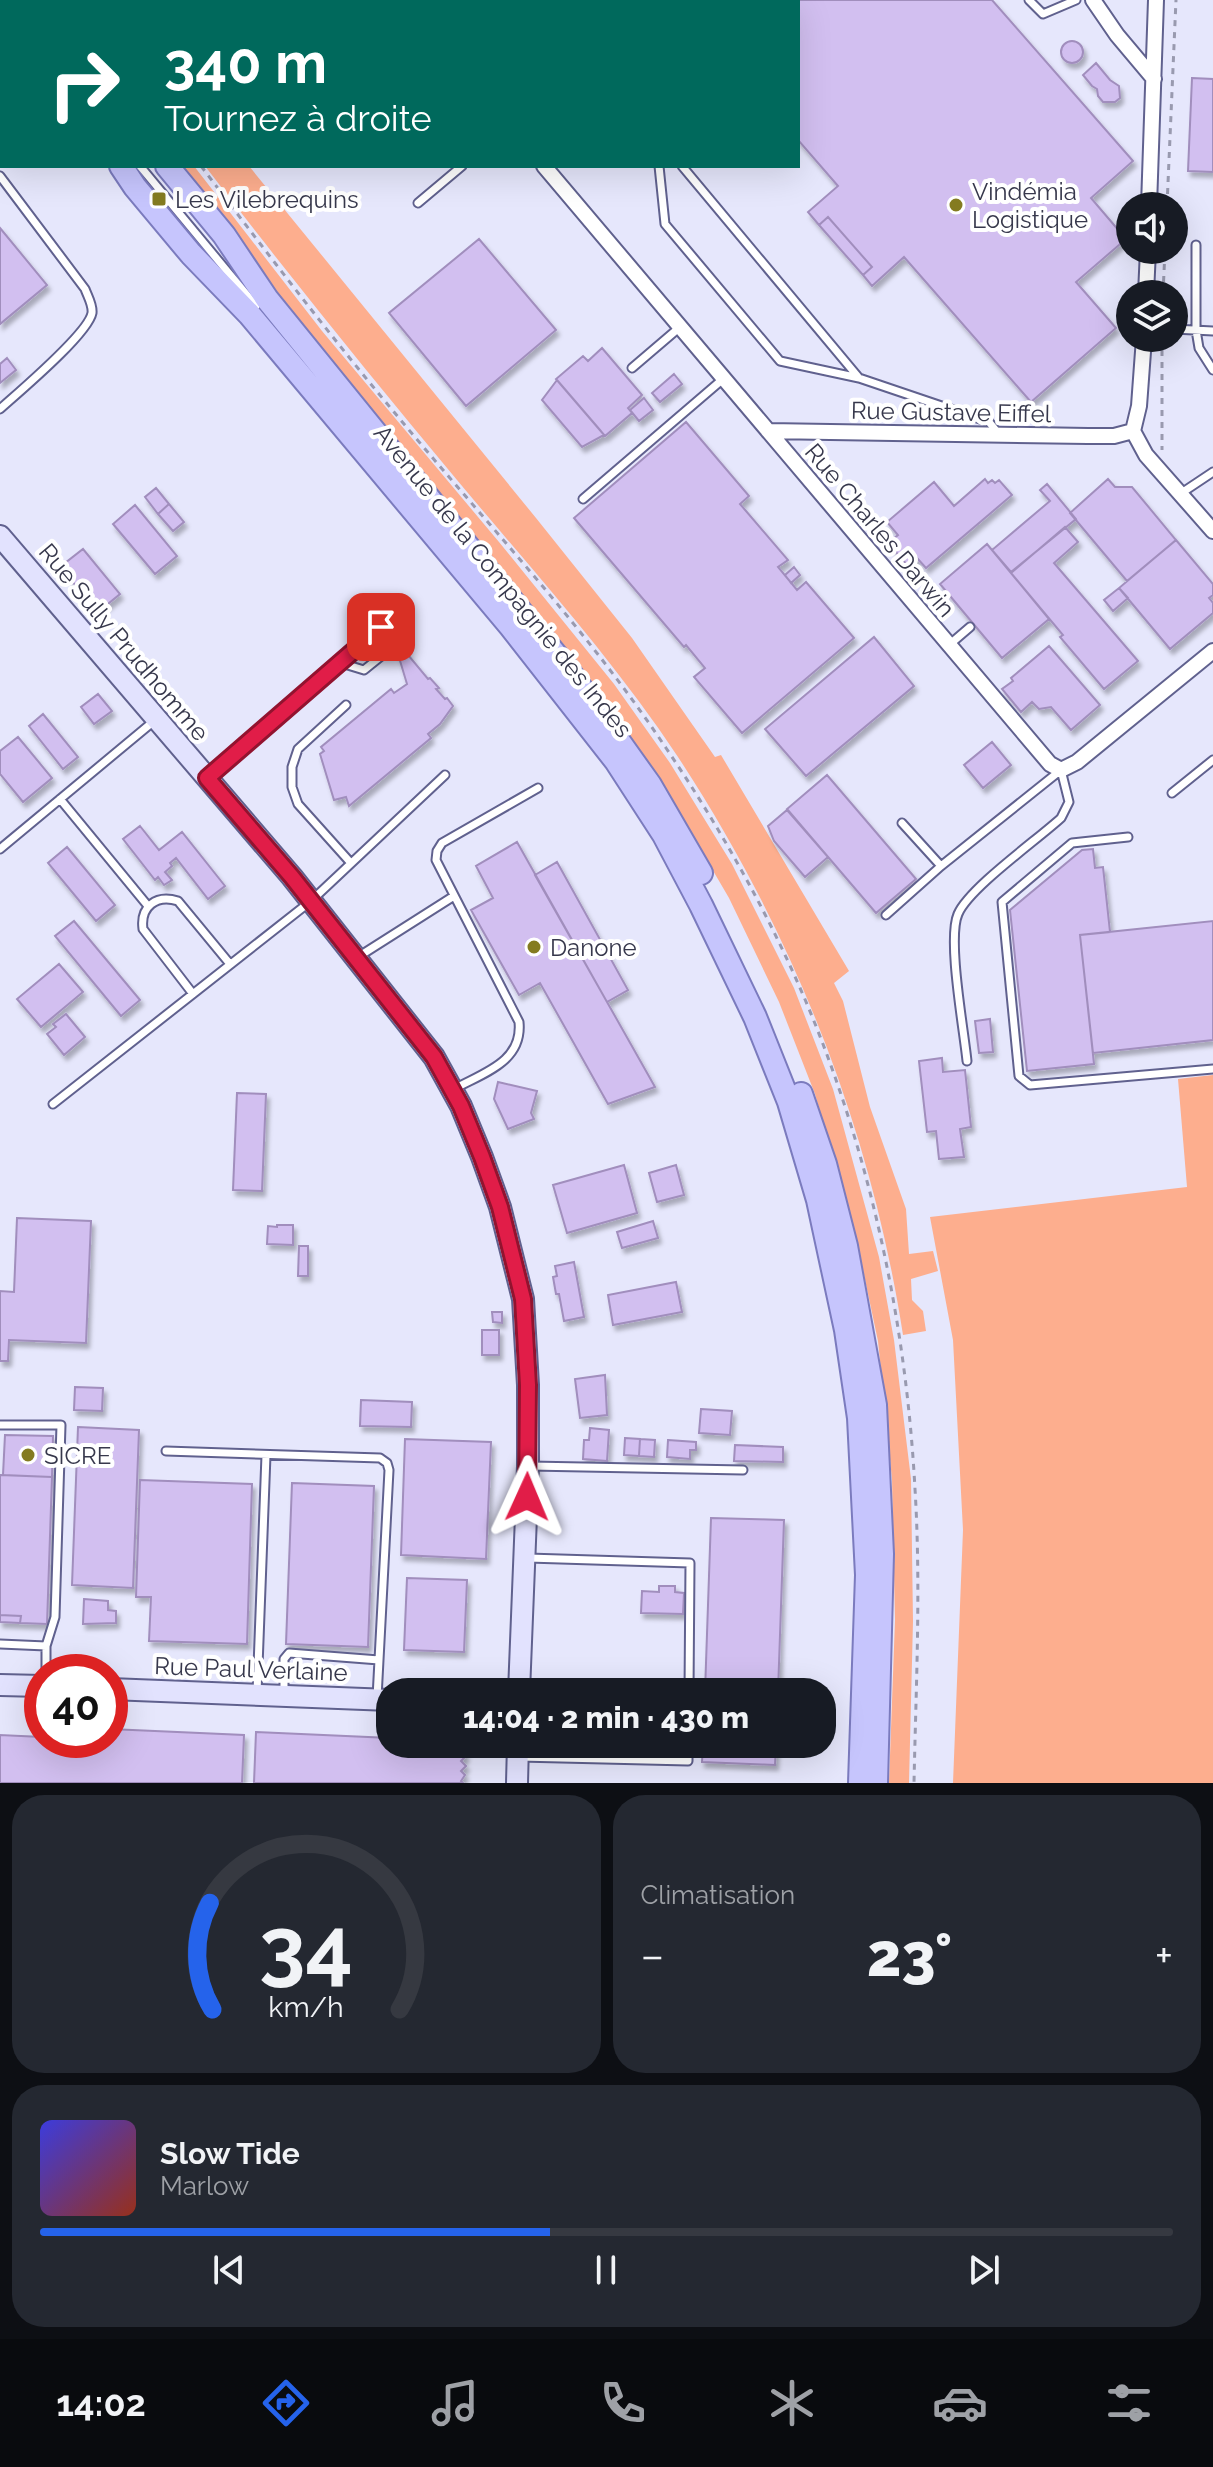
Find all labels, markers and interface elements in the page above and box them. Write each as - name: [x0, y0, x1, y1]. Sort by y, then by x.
- text: 340 m: [164, 30, 327, 96]
- icon: right: [32, 32, 136, 136]
- text: Tournez à droite: [164, 97, 432, 139]
- place label: Vindémia Logistique: [972, 177, 1088, 234]
- place label: Les Vilebrequins: [175, 185, 359, 214]
- marker: Les Vilebrequins: [150, 190, 168, 208]
- map controls: [1116, 192, 1188, 352]
- button: sound: [1116, 192, 1188, 264]
- marker: Vindémia Logistique: [947, 196, 965, 214]
- button: layers: [1116, 280, 1188, 352]
- street label: Rue Gustave Eiffel: [851, 396, 1052, 428]
- street label: Avenue de la Compagnie des Indes: [368, 419, 638, 743]
- street label: Rue Charles Darwin: [799, 437, 961, 623]
- street label: Rue Sully Prudhomme: [33, 537, 215, 747]
- pin: [347, 593, 415, 661]
- icon: arrive: [359, 605, 403, 649]
- place label: Danone: [550, 933, 637, 962]
- marker: Danone: [525, 938, 543, 956]
- place label: SICRE: [44, 1441, 111, 1470]
- marker: SICRE: [19, 1446, 37, 1464]
- position arrow: [485, 1455, 569, 1539]
- street label: Rue Paul Verlaine: [154, 1651, 348, 1687]
- speed limit sign: 40: [24, 1654, 128, 1758]
- text: 14:04 · 2 min · 430 m: [463, 1700, 749, 1735]
- text: Climatisation: [641, 1880, 795, 1910]
- text: 34: [259, 1898, 353, 1995]
- text: 23°: [867, 1920, 952, 1990]
- text: −: [641, 1930, 664, 1981]
- text: +: [1155, 1930, 1173, 1981]
- text: km/h: [269, 1990, 344, 2024]
- text: Slow Tide: [160, 2136, 300, 2171]
- text: Marlow: [160, 2171, 249, 2201]
- icon: previous: [207, 2248, 251, 2292]
- icon: pause: [584, 2248, 628, 2292]
- icon: next: [962, 2248, 1006, 2292]
- icon: directions: [258, 2375, 314, 2431]
- icon: music: [427, 2375, 483, 2431]
- icon: phone: [595, 2375, 651, 2431]
- icon: climate: [764, 2375, 820, 2431]
- icon: car: [932, 2375, 988, 2431]
- icon: filters: [1101, 2375, 1157, 2431]
- text: 14:02: [56, 2382, 146, 2424]

